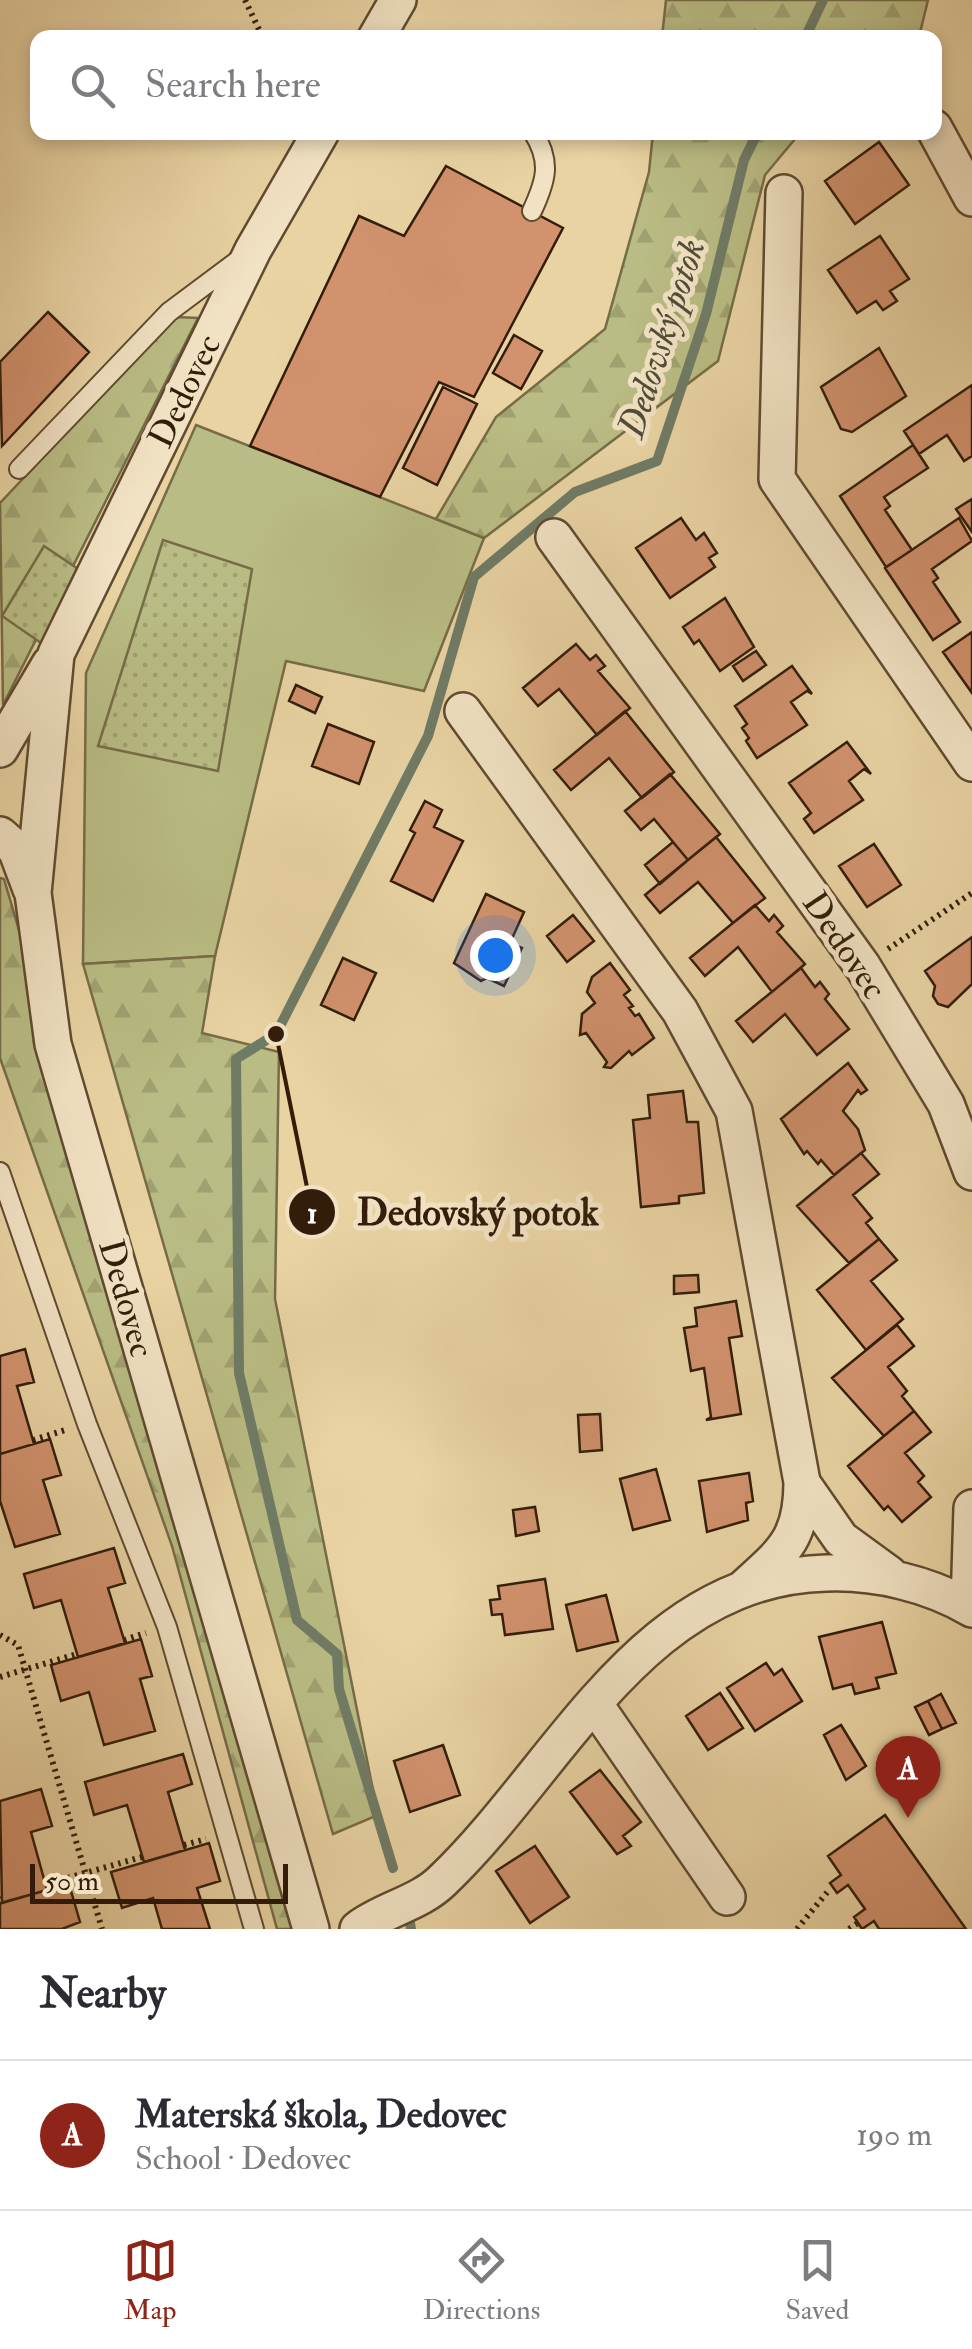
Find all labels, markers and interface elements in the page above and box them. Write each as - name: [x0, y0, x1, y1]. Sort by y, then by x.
- search box: [30, 30, 942, 140]
- icon: search: [65, 58, 120, 113]
- text: Search here: [145, 61, 321, 109]
- water label: Dedovský potok: [607, 233, 717, 446]
- street label: Dedovec: [139, 328, 231, 455]
- street label: Dedovec: [792, 883, 896, 1008]
- your location: [470, 930, 521, 981]
- callout: Dedovský potok: [287, 1178, 619, 1246]
- text: Dedovský potok: [357, 1189, 600, 1237]
- text: 1: [307, 1195, 317, 1232]
- street label: Dedovec: [88, 1234, 164, 1362]
- pin: A: [876, 1736, 940, 1818]
- scale bar: [30, 1859, 288, 1904]
- text: 50 m: [45, 1864, 99, 1899]
- text: Nearby: [40, 1968, 166, 2020]
- text: Materská škola, Dedovec: [135, 2091, 507, 2139]
- text: A: [62, 2115, 83, 2155]
- text: 190 m: [856, 2115, 932, 2155]
- text: School · Dedovec: [135, 2139, 351, 2179]
- tab: Map: [123, 2233, 178, 2328]
- tab: Directions: [423, 2233, 540, 2328]
- tab: Saved: [785, 2233, 849, 2328]

